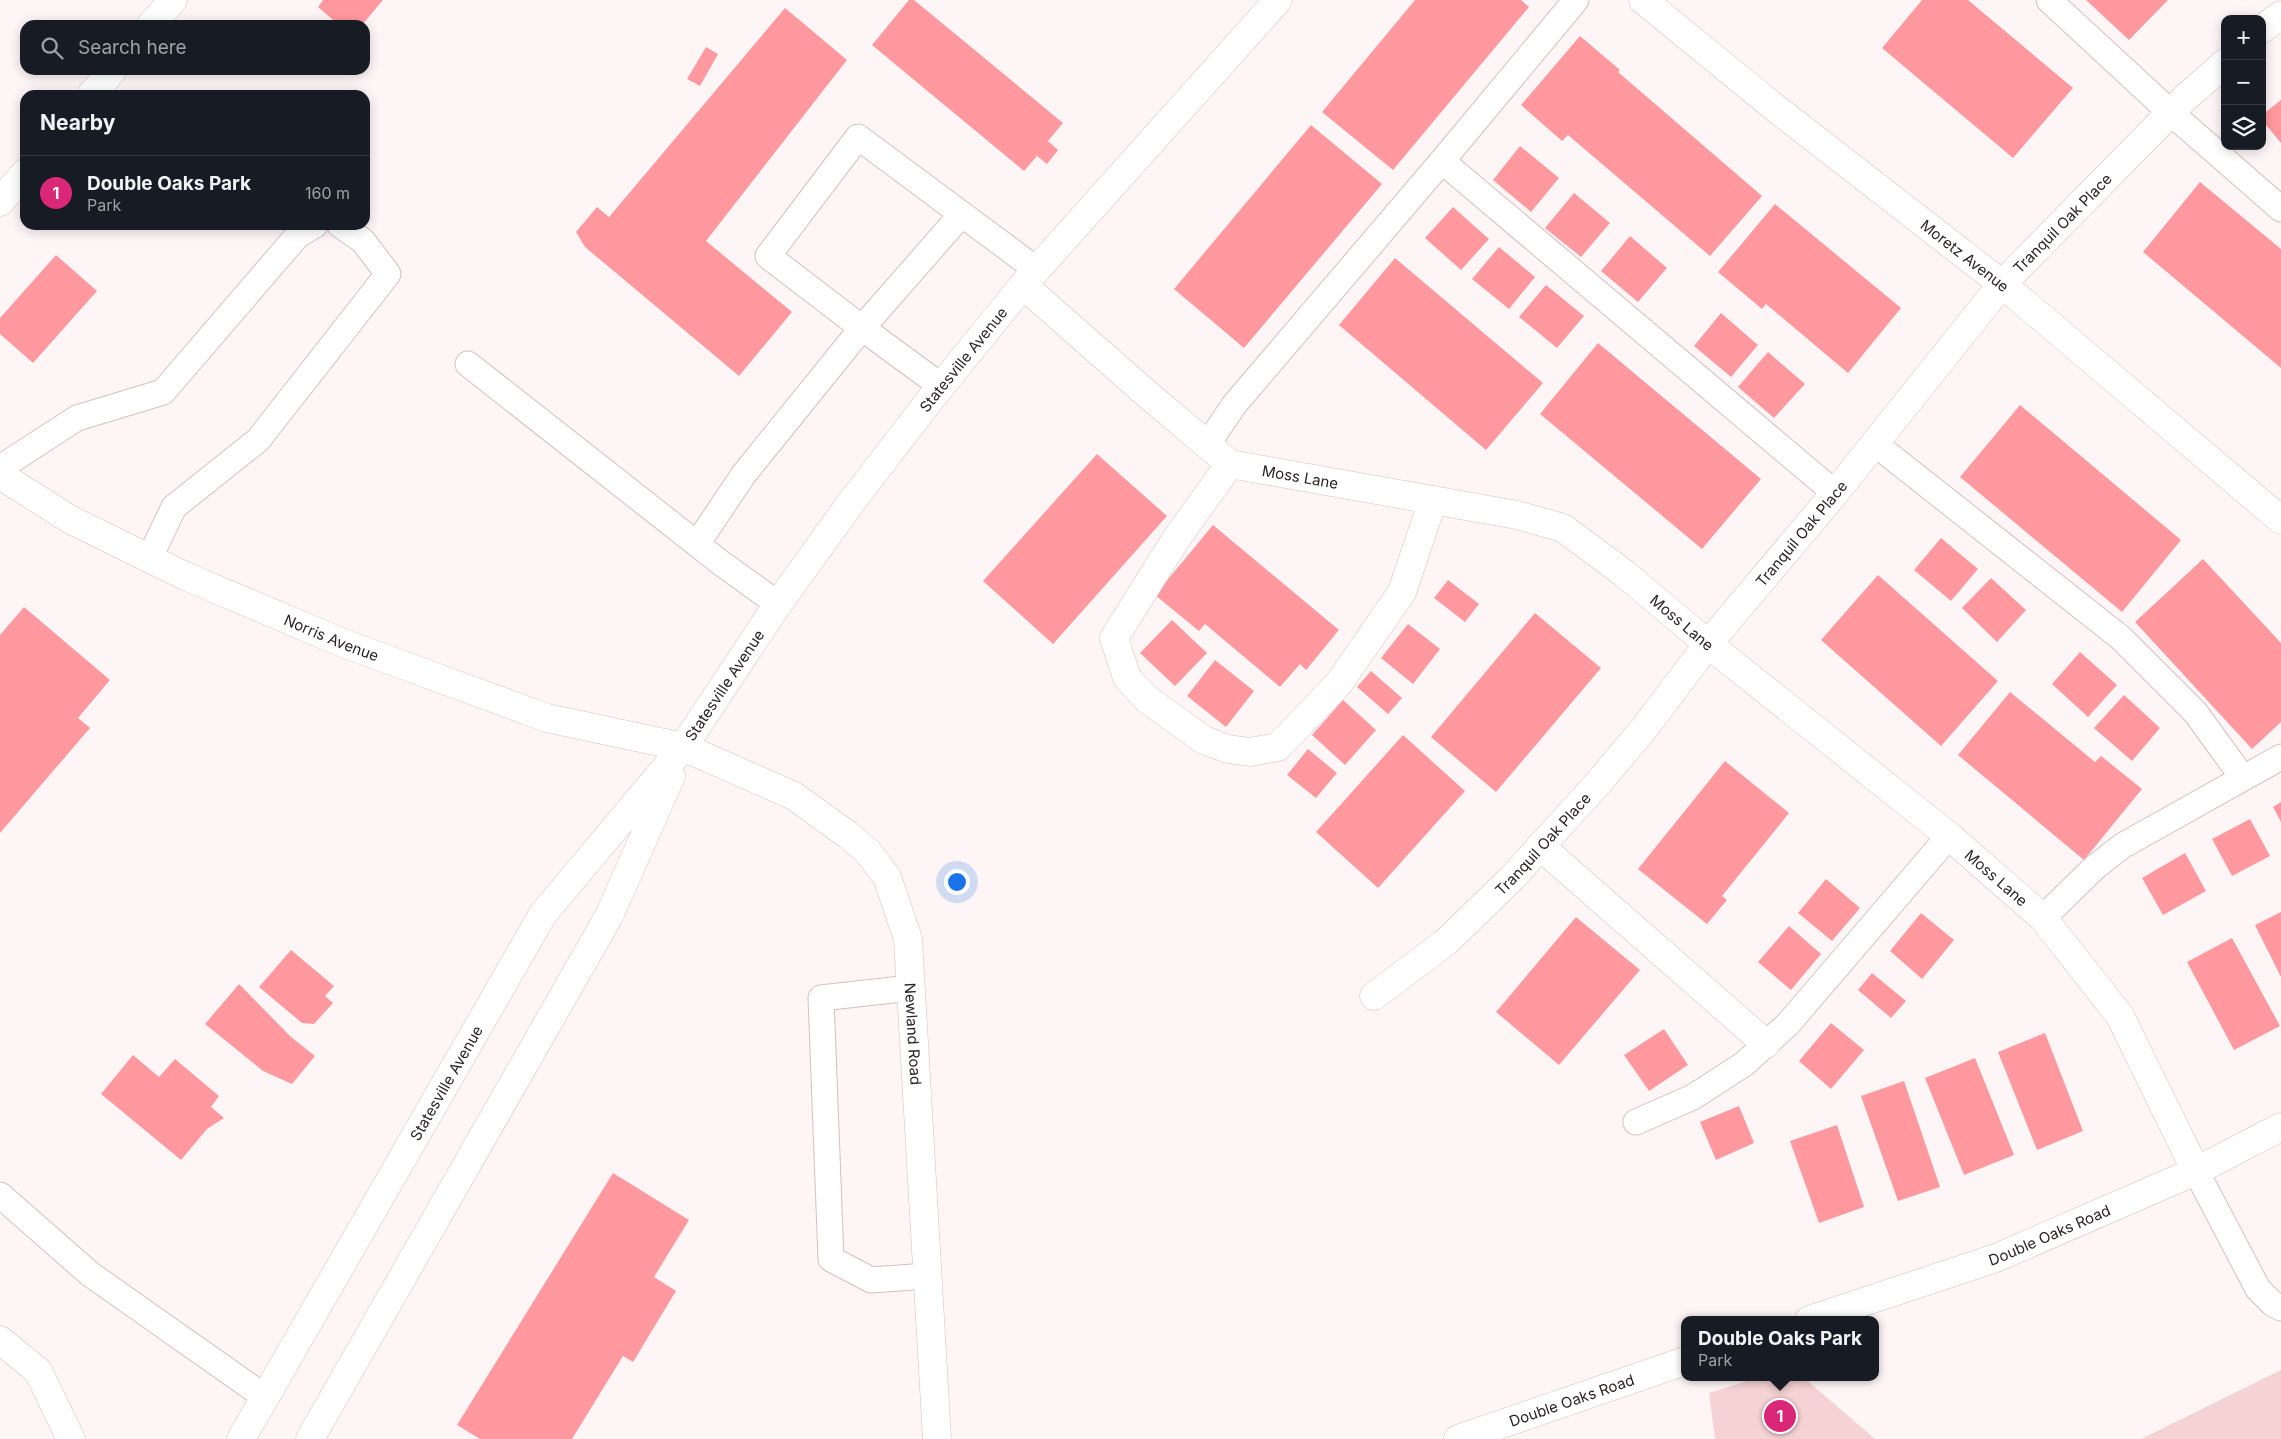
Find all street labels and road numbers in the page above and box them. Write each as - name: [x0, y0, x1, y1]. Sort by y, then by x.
- street label: Tranquil Oak Place: [2009, 169, 2115, 277]
- street label: Moretz Avenue: [1917, 215, 2013, 296]
- street label: Statesville Avenue: [915, 303, 1011, 416]
- street label: Moss Lane: [1261, 460, 1340, 493]
- street label: Tranquil Oak Place: [1751, 476, 1851, 590]
- street label: Moss Lane: [1647, 590, 1718, 654]
- street label: Norris Avenue: [281, 610, 382, 665]
- street label: Statesville Avenue: [680, 626, 768, 744]
- street label: Tranquil Oak Place: [1491, 788, 1595, 899]
- street label: Moss Lane: [1961, 845, 2032, 910]
- street label: Newland Road: [901, 982, 926, 1086]
- street label: Statesville Avenue: [405, 1022, 486, 1144]
- street label: Double Oaks Road: [1986, 1200, 2113, 1269]
- street label: Double Oaks Road: [1506, 1370, 1637, 1430]

